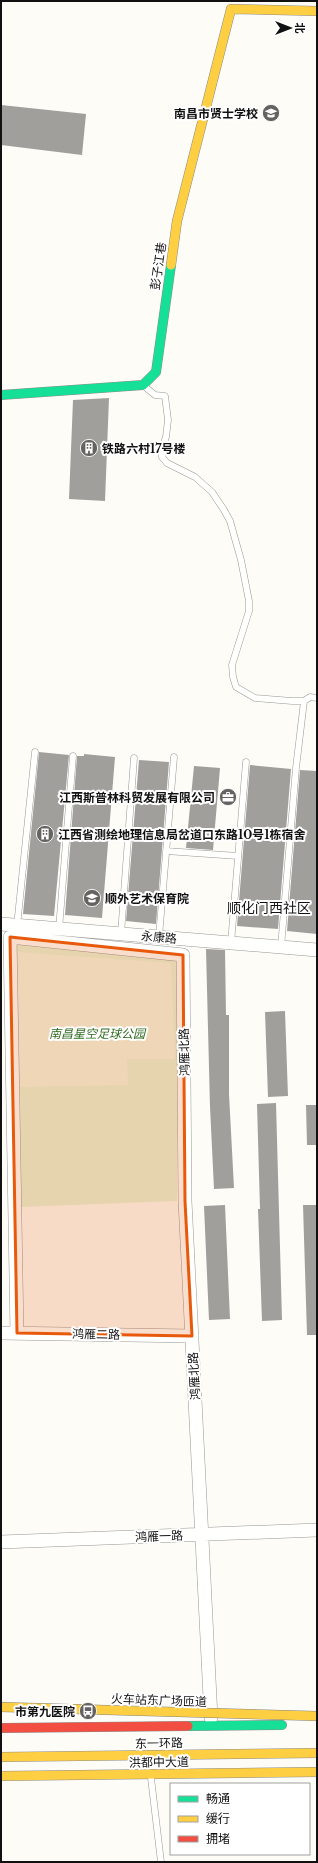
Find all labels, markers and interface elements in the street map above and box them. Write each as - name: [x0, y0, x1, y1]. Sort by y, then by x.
- north arrow: [270, 8, 310, 48]
- text: 北: [293, 23, 307, 34]
- school or university icon: 南昌市贤士学校: [261, 103, 281, 123]
- place label: 南昌市贤士学校: [174, 106, 258, 121]
- street label: 彭子江巷: [147, 241, 169, 291]
- building icon: 铁路六村17号楼: [79, 438, 99, 458]
- place label: 铁路六村17号楼: [102, 441, 185, 456]
- office icon: 江西斯普林科贸发展有限公司: [218, 787, 238, 807]
- place label: 江西斯普林科贸发展有限公司: [59, 790, 215, 805]
- building icon: 江西省测绘地理信息局岔道口东路10号1栋宿舍: [35, 824, 55, 844]
- place label: 江西省测绘地理信息局岔道口东路10号1栋宿舍: [58, 827, 306, 842]
- school or university icon: 顺外艺术保育院: [82, 888, 102, 908]
- place label: 顺外艺术保育院: [105, 891, 189, 906]
- district label: 顺化门西社区: [227, 899, 311, 917]
- street label: 永康路: [140, 928, 178, 946]
- park label: 南昌星空足球公园: [49, 1026, 147, 1041]
- street label: 鸿雁北路: [176, 1028, 192, 1076]
- street label: 鸿雁二路: [72, 1326, 120, 1342]
- street label: 鸿雁北路: [185, 1352, 203, 1400]
- street label: 鸿雁一路: [135, 1528, 183, 1544]
- street label: 火车站东广场匝道: [111, 1691, 207, 1709]
- bus stop icon: 市第九医院: [78, 1701, 98, 1721]
- place label: 市第九医院: [15, 1704, 75, 1719]
- street label: 东一环路: [135, 1735, 183, 1751]
- street label: 洪都中大道: [129, 1754, 189, 1770]
- legend: [170, 1783, 310, 1855]
- text: 畅通: [206, 1791, 230, 1806]
- text: 缓行: [206, 1811, 230, 1826]
- text: 拥堵: [206, 1831, 230, 1846]

